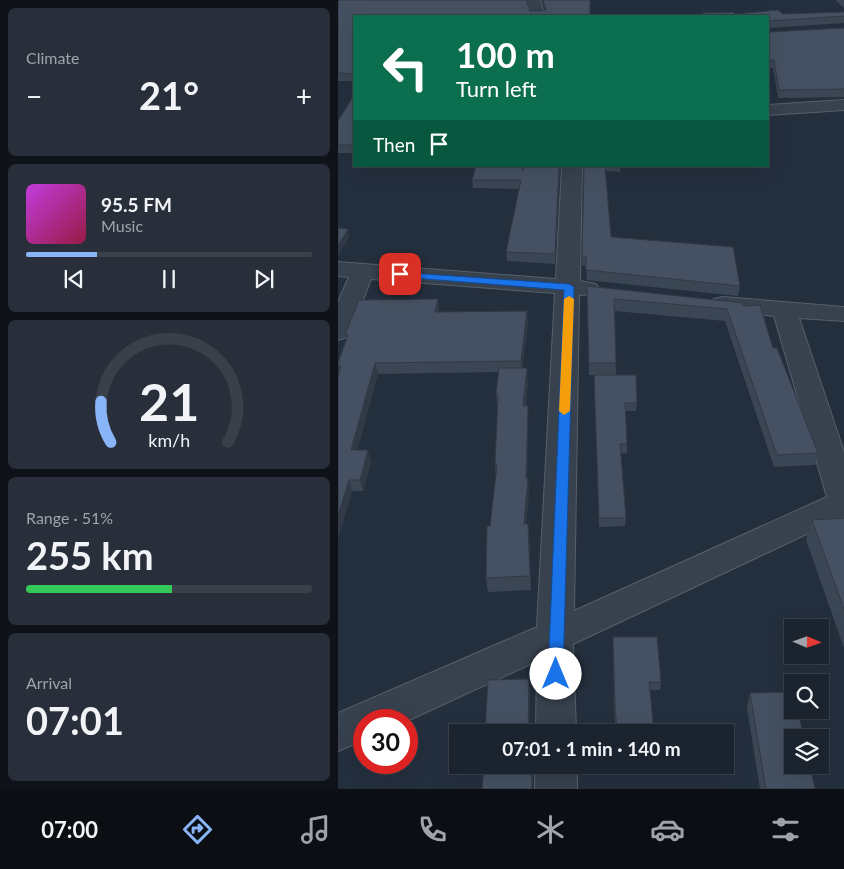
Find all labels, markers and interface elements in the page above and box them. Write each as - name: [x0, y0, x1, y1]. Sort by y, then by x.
- text: 100 m: [456, 33, 555, 75]
- icon: left: [373, 35, 438, 100]
- text: Climate: [26, 48, 79, 67]
- text: 21°: [139, 72, 199, 118]
- text: Turn left: [456, 75, 537, 102]
- text: −: [26, 79, 42, 113]
- text: +: [296, 79, 312, 113]
- icon: arrive: [425, 130, 453, 158]
- text: Then: [373, 133, 415, 156]
- text: 95.5 FM: [101, 193, 172, 216]
- text: Music: [101, 216, 143, 235]
- pin: [379, 253, 421, 295]
- icon: arrive: [386, 260, 414, 288]
- icon: previous: [60, 265, 88, 293]
- icon: pause: [155, 265, 183, 293]
- icon: next: [250, 265, 278, 293]
- text: 21: [139, 370, 199, 432]
- text: km/h: [148, 429, 190, 451]
- text: Range · 51%: [26, 508, 113, 527]
- text: 255 km: [26, 532, 154, 578]
- north arrow: [784, 619, 829, 664]
- map controls: [784, 619, 829, 774]
- position arrow: [529, 647, 581, 699]
- text: Arrival: [26, 673, 72, 692]
- button: search: [784, 674, 829, 719]
- text: 07:01: [26, 697, 124, 743]
- speed limit sign: 30: [353, 709, 418, 774]
- button: layers: [784, 729, 829, 774]
- text: 07:01 · 1 min · 140 m: [502, 737, 681, 760]
- icon: directions: [180, 812, 215, 847]
- icon: music: [298, 812, 333, 847]
- icon: phone: [415, 812, 450, 847]
- icon: climate: [533, 812, 568, 847]
- icon: car: [650, 812, 685, 847]
- icon: filters: [768, 812, 803, 847]
- text: 07:00: [41, 816, 98, 843]

